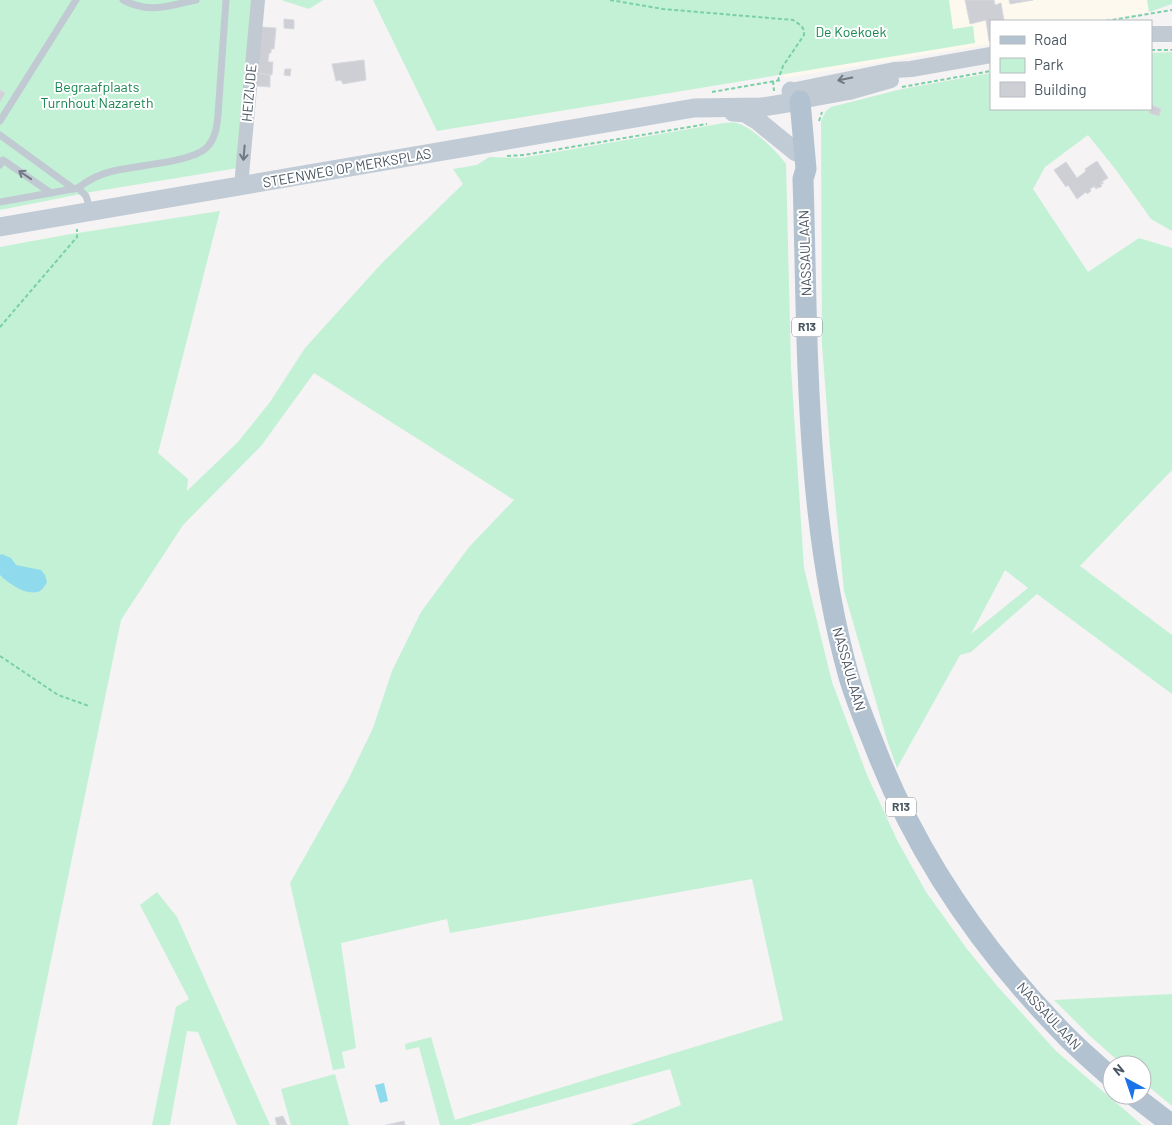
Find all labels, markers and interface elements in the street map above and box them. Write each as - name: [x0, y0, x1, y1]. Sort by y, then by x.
- legend: [990, 20, 1152, 110]
- park label: De Koekoek: [815, 23, 887, 40]
- text: Road: [1034, 30, 1067, 48]
- text: Park: [1034, 55, 1064, 73]
- street label: HEIZIJDE: [238, 63, 259, 122]
- one-way arrow: [838, 75, 854, 85]
- park label: Begraafplaats Turnhout Nazareth: [40, 78, 154, 111]
- text: Building: [1034, 80, 1087, 98]
- street label: STEENWEG OP MERKSPLAS: [261, 144, 432, 191]
- one-way arrow: [239, 145, 249, 161]
- one-way arrow: [18, 170, 32, 180]
- street label: NASSAULAAN: [794, 210, 815, 296]
- road number: R13: [792, 318, 822, 337]
- street label: NASSAULAAN: [829, 625, 870, 713]
- road number: R13: [886, 798, 916, 816]
- street label: NASSAULAAN: [1014, 978, 1085, 1053]
- north arrow: [1102, 1055, 1152, 1105]
- text: N: [1109, 1060, 1127, 1079]

